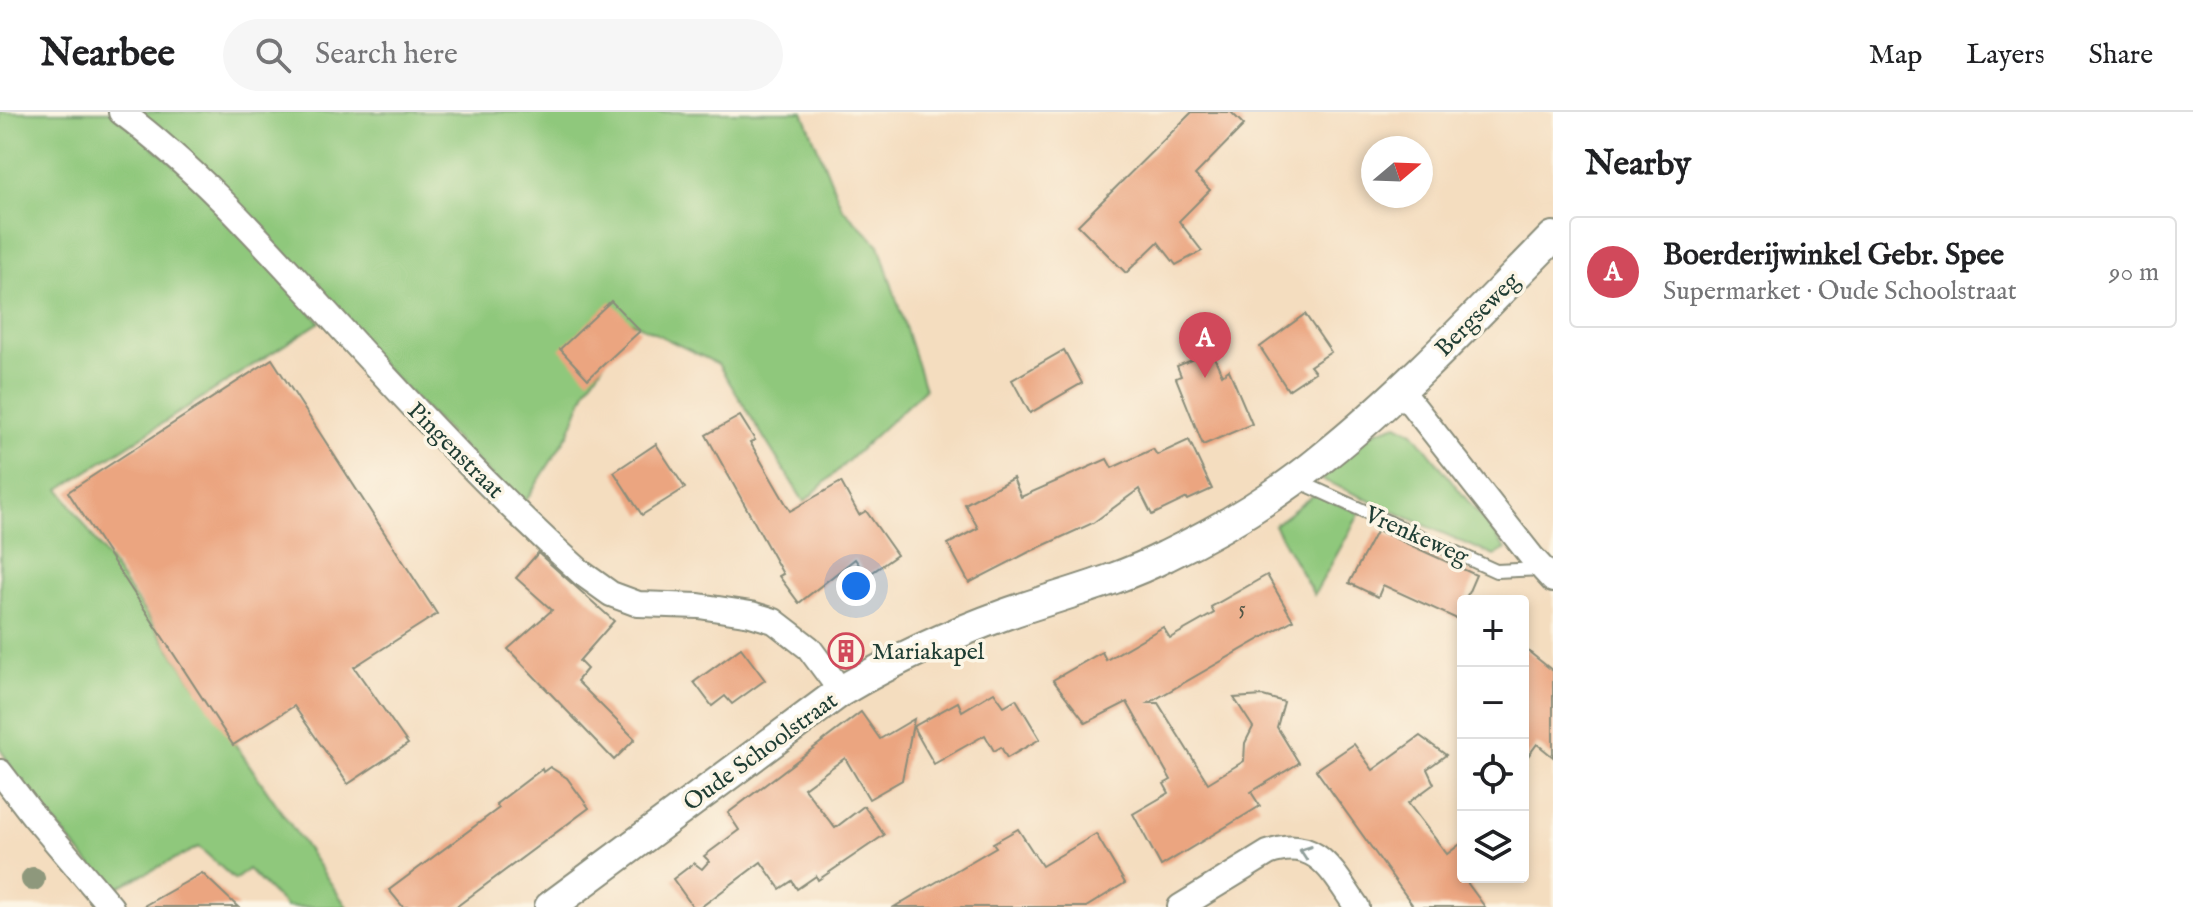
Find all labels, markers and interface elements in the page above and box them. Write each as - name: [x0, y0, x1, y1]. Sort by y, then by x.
- search box: [223, 19, 783, 91]
- text: Nearbee: [40, 31, 175, 79]
- icon: search: [251, 33, 295, 77]
- text: Search here: [315, 36, 458, 74]
- text: Map: [1869, 38, 1922, 73]
- text: Layers: [1966, 38, 2045, 73]
- text: Share: [2089, 38, 2153, 73]
- north arrow: [1361, 136, 1433, 208]
- text: Nearby: [1585, 143, 1691, 186]
- text: Boerderijwinkel Gebr. Spee: [1663, 237, 2004, 275]
- text: A: [1604, 256, 1622, 289]
- text: 90 m: [2109, 256, 2159, 289]
- street label: Bergseweg: [1429, 265, 1528, 364]
- text: Supermarket · Oude Schoolstraat: [1663, 275, 2017, 308]
- pin: A: [1179, 312, 1231, 378]
- street label: Pingenstraat: [400, 396, 510, 506]
- street label: Vrenkeweg: [1359, 499, 1474, 573]
- your location: [836, 566, 876, 606]
- map controls: [1457, 595, 1529, 883]
- button: +: [1457, 595, 1529, 667]
- house number: 5: [1238, 596, 1246, 621]
- building icon: Mariakapel: [827, 632, 865, 670]
- place label: Mariakapel: [872, 637, 985, 668]
- button: −: [1457, 667, 1529, 739]
- street label: Oude Schoolstraat: [678, 686, 844, 819]
- button: locate: [1457, 739, 1529, 811]
- button: layers: [1457, 811, 1529, 883]
- one-way arrow: [1299, 846, 1313, 862]

